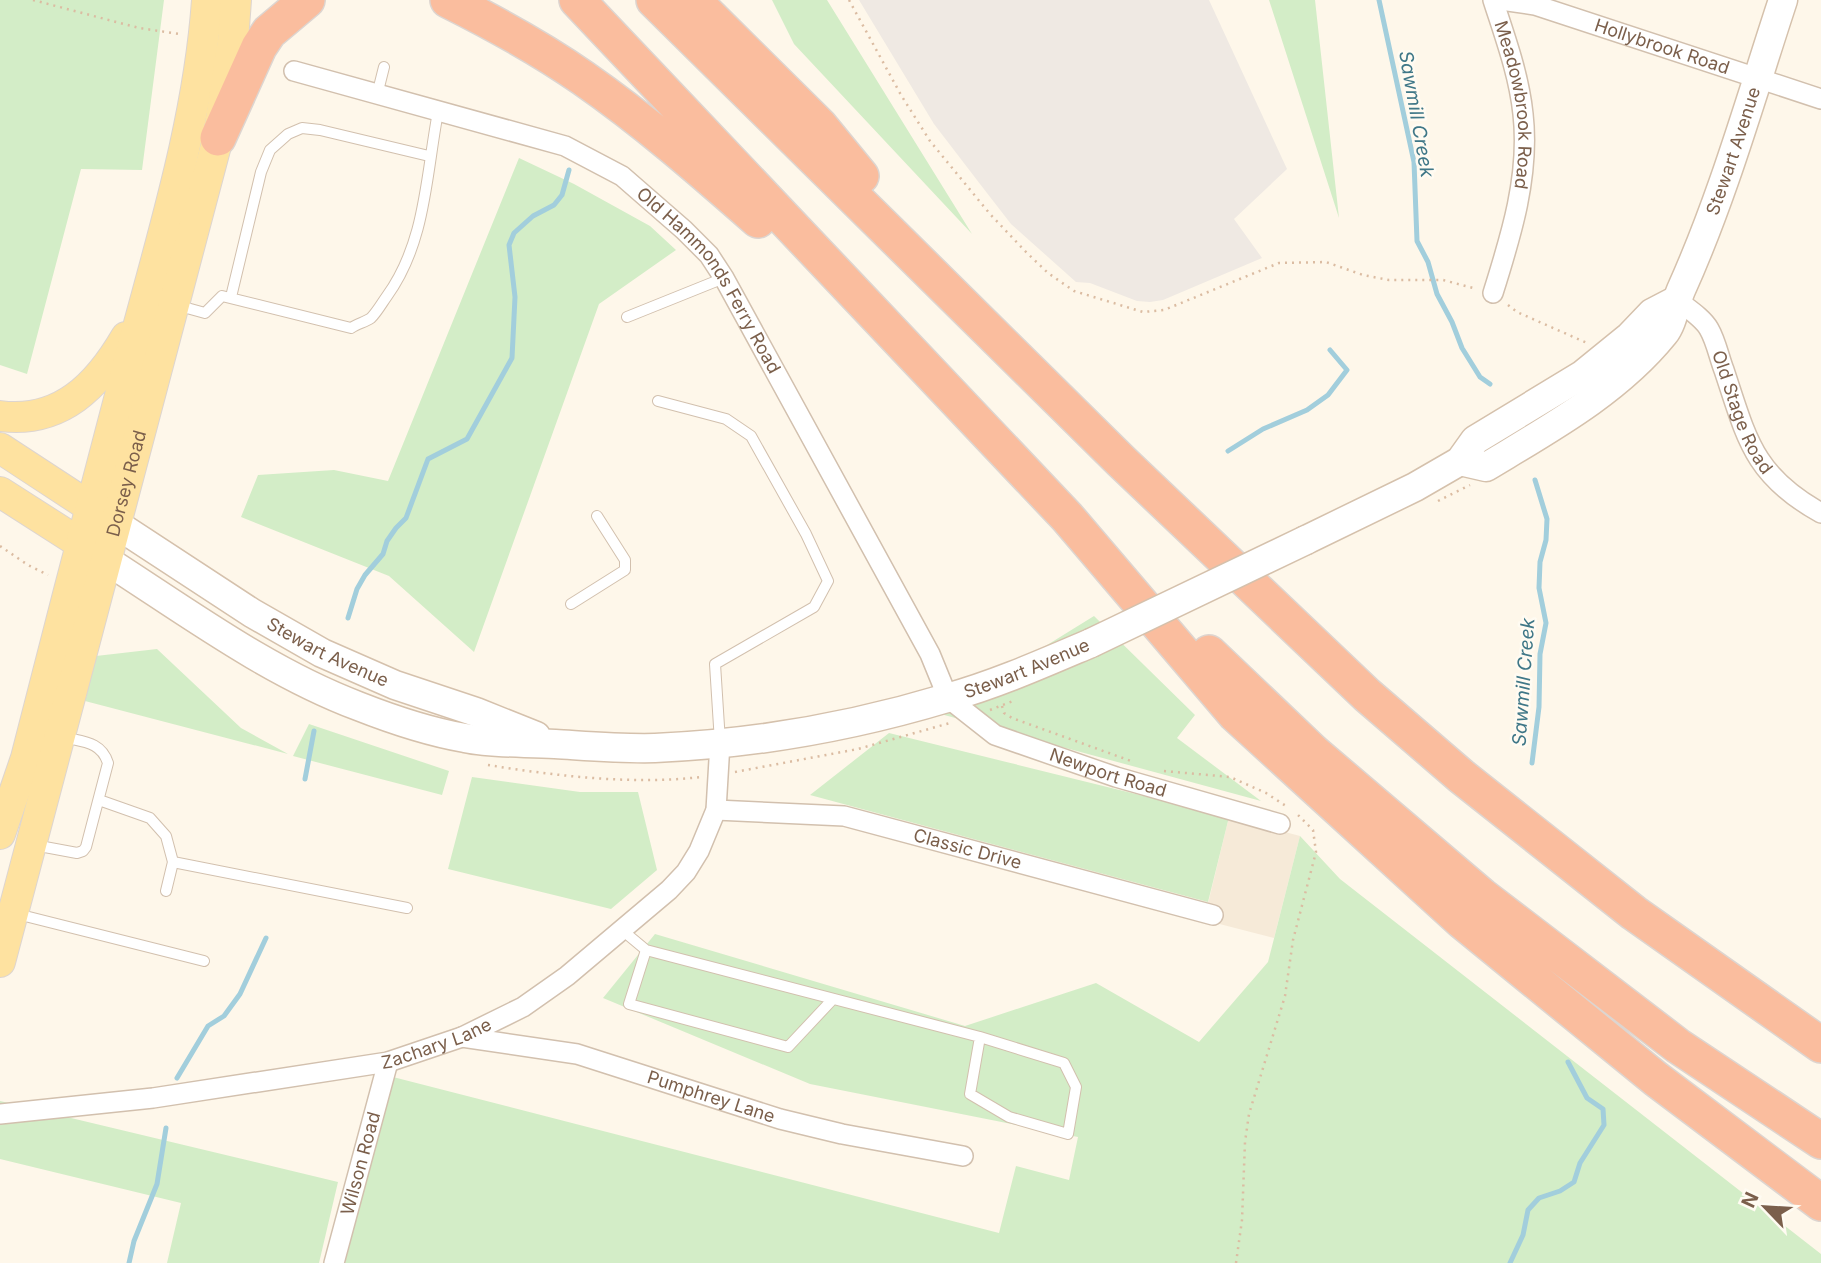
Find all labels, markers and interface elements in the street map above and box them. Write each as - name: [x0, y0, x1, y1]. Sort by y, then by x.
- street label: Hollybrook Road: [1592, 14, 1732, 78]
- street label: Meadowbrook Road: [1491, 18, 1536, 191]
- water label: Sawmill Creek: [1394, 49, 1439, 180]
- street label: Stewart Avenue: [1702, 84, 1764, 218]
- street label: Old Hammonds Ferry Road: [633, 183, 785, 377]
- street label: Old Stage Road: [1708, 348, 1777, 478]
- street label: Dorsey Road: [102, 428, 150, 539]
- street label: Stewart Avenue: [263, 613, 392, 691]
- water label: Sawmill Creek: [1508, 617, 1539, 747]
- street label: Stewart Avenue: [961, 634, 1093, 702]
- street label: Newport Road: [1047, 744, 1169, 801]
- street label: Classic Drive: [911, 824, 1024, 873]
- street label: Zachary Lane: [380, 1013, 495, 1073]
- street label: Pumphrey Lane: [645, 1066, 778, 1127]
- street label: Wilson Road: [336, 1110, 384, 1217]
- north arrow: [1730, 1172, 1800, 1242]
- text: N: [1737, 1189, 1764, 1211]

